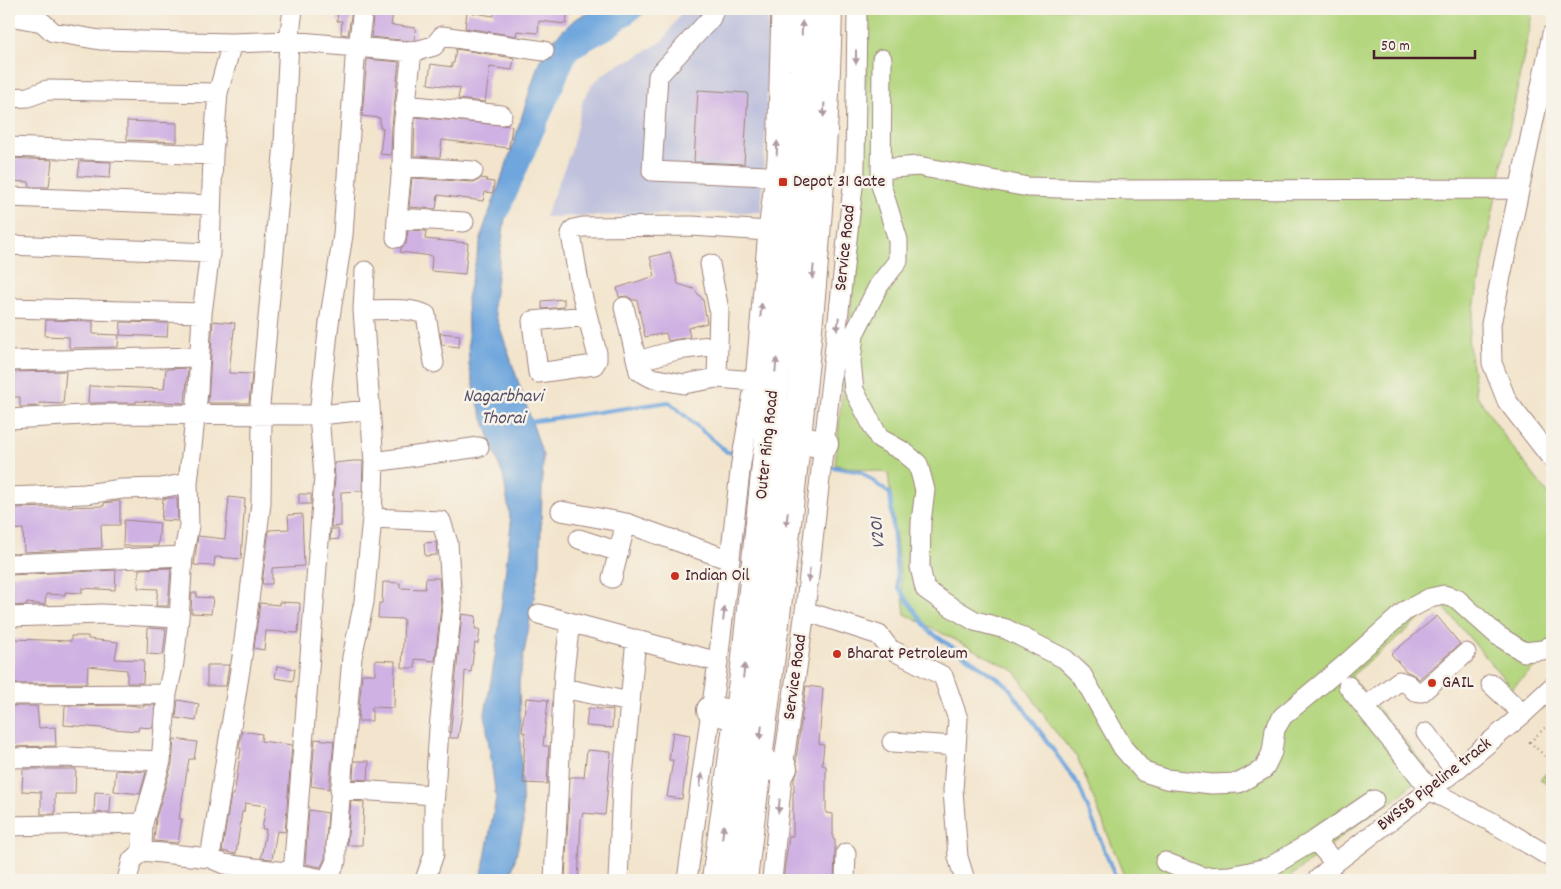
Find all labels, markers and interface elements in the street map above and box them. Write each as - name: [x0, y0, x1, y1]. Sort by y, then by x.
- one-way arrow: [799, 20, 807, 36]
- scale bar: [1374, 28, 1475, 60]
- text: 50 m: [1381, 36, 1410, 58]
- one-way arrow: [852, 50, 860, 66]
- one-way arrow: [820, 102, 828, 118]
- one-way arrow: [774, 140, 782, 156]
- place label: Depot 31 Gate: [793, 170, 886, 195]
- marker: Depot 31 Gate: [777, 176, 789, 188]
- street label: Service Road: [829, 204, 863, 292]
- one-way arrow: [808, 264, 816, 280]
- one-way arrow: [757, 302, 765, 318]
- one-way arrow: [834, 316, 842, 332]
- one-way arrow: [772, 356, 780, 372]
- water label: Nagarbhavi Thorai: [463, 384, 546, 433]
- street label: Outer Ring Road: [750, 389, 786, 501]
- one-way arrow: [783, 511, 791, 527]
- water label: V201: [864, 514, 894, 550]
- place label: Indian Oil: [685, 564, 750, 589]
- one-way arrow: [805, 568, 813, 584]
- marker: Indian Oil: [669, 570, 681, 582]
- one-way arrow: [720, 605, 728, 621]
- street label: Service Road: [778, 633, 814, 721]
- place label: Bharat Petroleum: [847, 642, 968, 667]
- marker: Bharat Petroleum: [831, 648, 843, 660]
- one-way arrow: [740, 662, 748, 678]
- place label: GAIL: [1442, 671, 1474, 696]
- marker: GAIL: [1426, 677, 1438, 689]
- one-way arrow: [757, 725, 765, 741]
- street label: BWSSB Pipeline track: [1372, 732, 1498, 838]
- one-way arrow: [698, 772, 706, 788]
- one-way arrow: [775, 798, 783, 814]
- one-way arrow: [719, 824, 727, 840]

